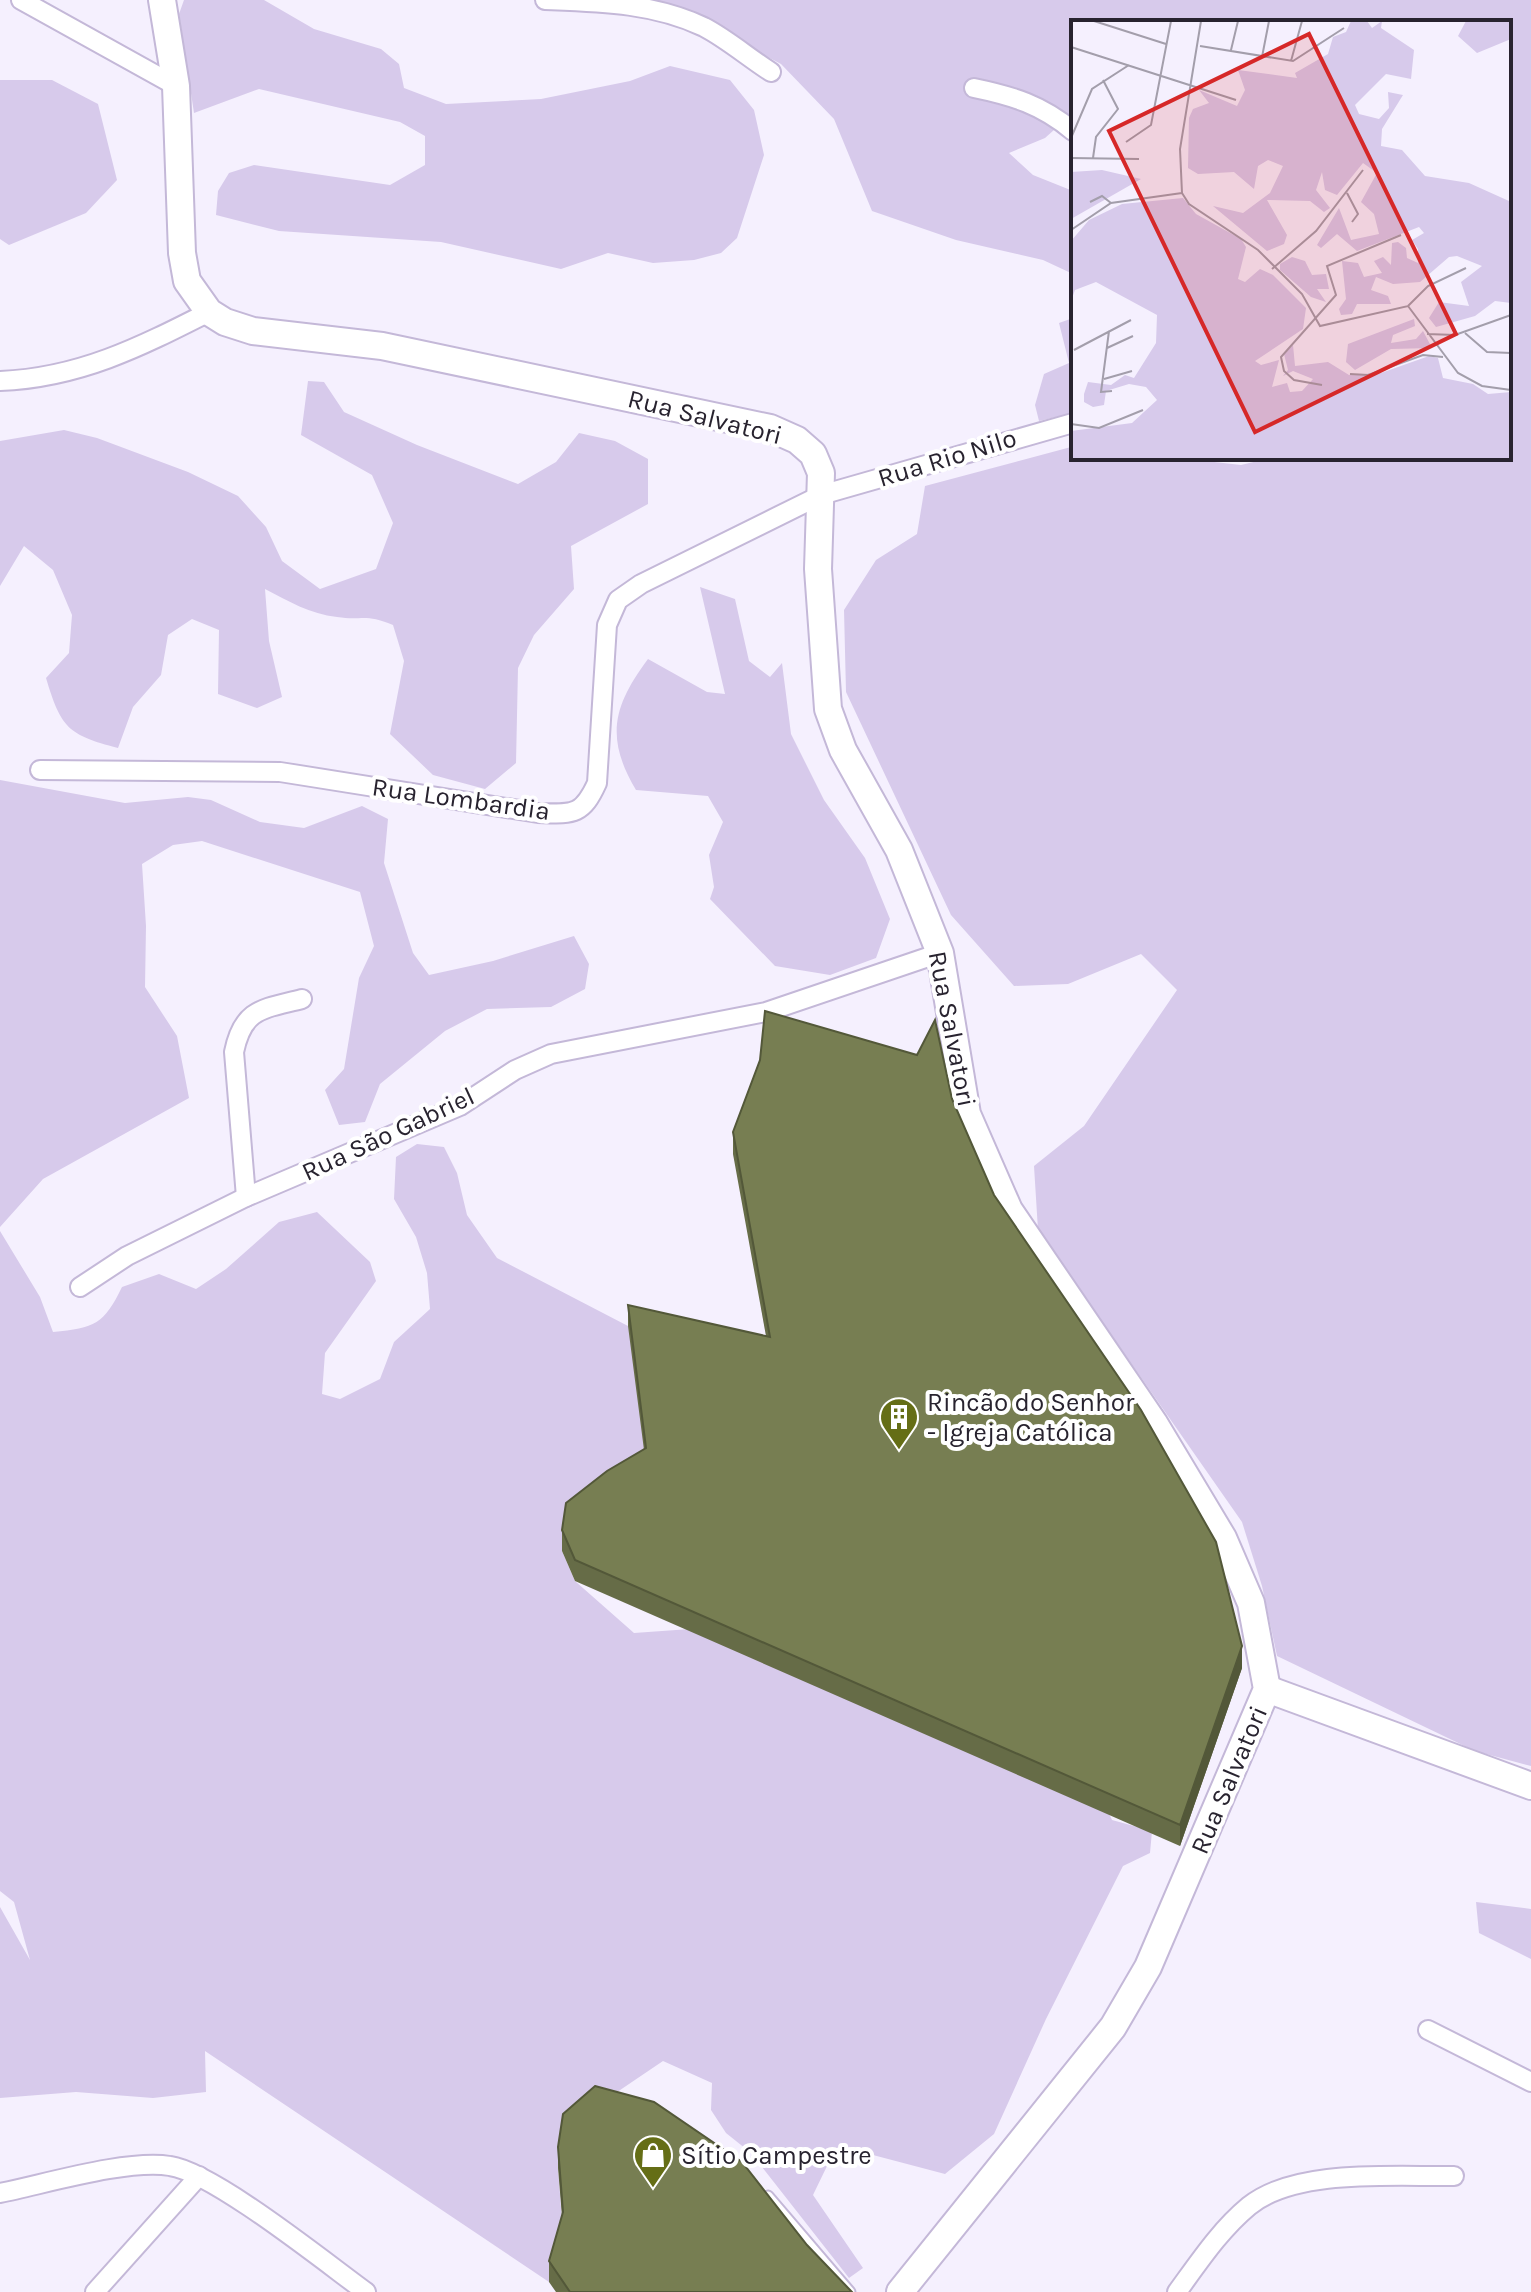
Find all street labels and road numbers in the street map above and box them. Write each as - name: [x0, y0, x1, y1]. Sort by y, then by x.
- street label: Rua Salvatori: [625, 383, 785, 451]
- street label: Rua Rio Nilo: [874, 422, 1020, 494]
- street label: Rua Lombardia: [370, 771, 552, 827]
- street label: Rua Salvatori: [922, 949, 982, 1109]
- street label: Rua São Gabriel: [297, 1080, 479, 1188]
- street label: Rua Salvatori: [1184, 1701, 1274, 1859]

